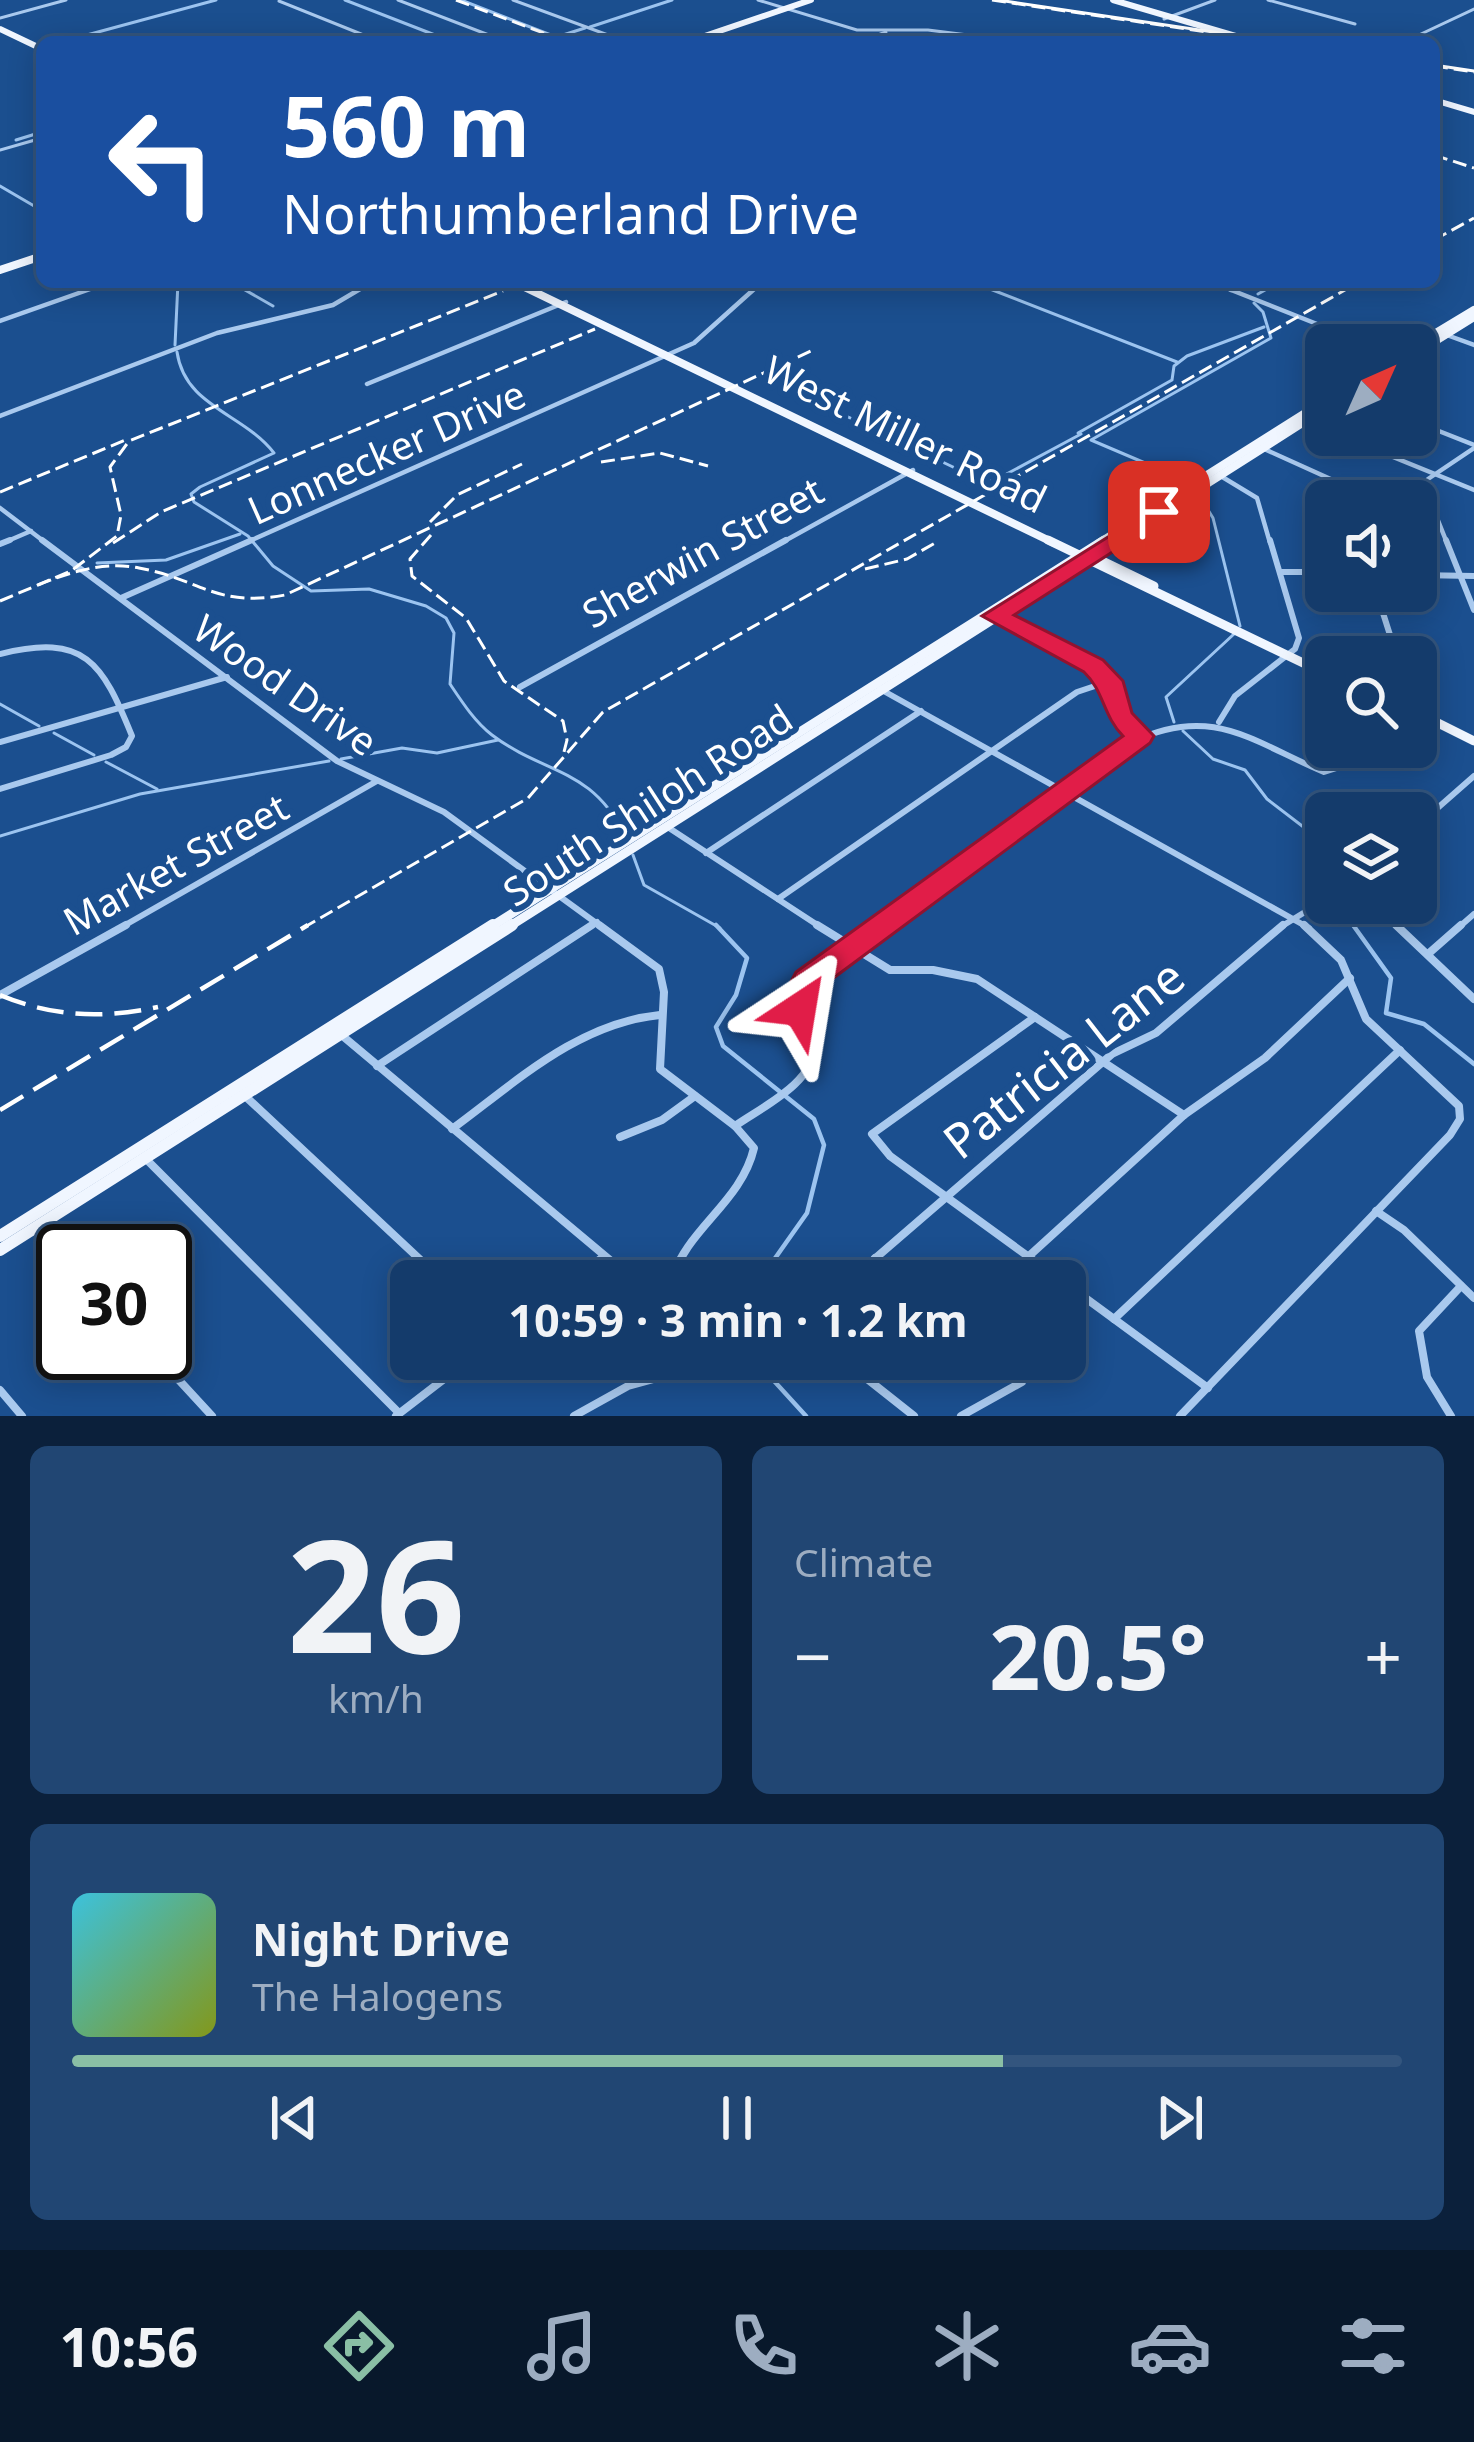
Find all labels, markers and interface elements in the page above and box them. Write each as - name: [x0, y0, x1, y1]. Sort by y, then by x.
- text: 560 m: [282, 67, 530, 182]
- icon: left: [84, 84, 240, 240]
- text: Northumberland Drive: [282, 176, 859, 250]
- north arrow: [1305, 324, 1437, 456]
- map controls: [1305, 324, 1437, 924]
- street label: West Miller Road: [756, 342, 1056, 524]
- street label: Lonnecker Drive: [239, 366, 533, 536]
- pin: [1108, 461, 1210, 563]
- street label: Sherwin Street: [572, 463, 832, 639]
- icon: arrive: [1126, 479, 1192, 545]
- button: sound: [1305, 480, 1437, 612]
- street label: Wood Drive: [183, 601, 389, 767]
- button: search: [1305, 636, 1437, 768]
- street label: South Shiloh Road: [492, 691, 802, 917]
- street label: Market Street: [53, 779, 297, 947]
- button: layers: [1305, 792, 1437, 924]
- street label: Patricia Lane: [929, 943, 1197, 1173]
- position arrow: [737, 946, 863, 1072]
- speed limit sign: 30: [36, 1224, 192, 1380]
- text: 10:59 · 3 min · 1.2 km: [508, 1289, 968, 1350]
- text: 26: [287, 1486, 465, 1699]
- text: Climate: [794, 1535, 933, 1588]
- text: 20.5°: [989, 1594, 1207, 1716]
- text: −: [794, 1610, 832, 1700]
- text: +: [1364, 1610, 1402, 1700]
- text: km/h: [328, 1671, 424, 1724]
- text: Night Drive: [252, 1908, 510, 1969]
- text: The Halogens: [252, 1969, 503, 2022]
- icon: previous: [261, 2085, 327, 2151]
- icon: pause: [704, 2085, 770, 2151]
- icon: next: [1147, 2085, 1213, 2151]
- icon: directions: [317, 2304, 401, 2388]
- icon: music: [520, 2304, 604, 2388]
- icon: phone: [722, 2304, 806, 2388]
- icon: climate: [925, 2304, 1009, 2388]
- icon: car: [1128, 2304, 1212, 2388]
- icon: filters: [1331, 2304, 1415, 2388]
- text: 10:56: [59, 2309, 198, 2383]

